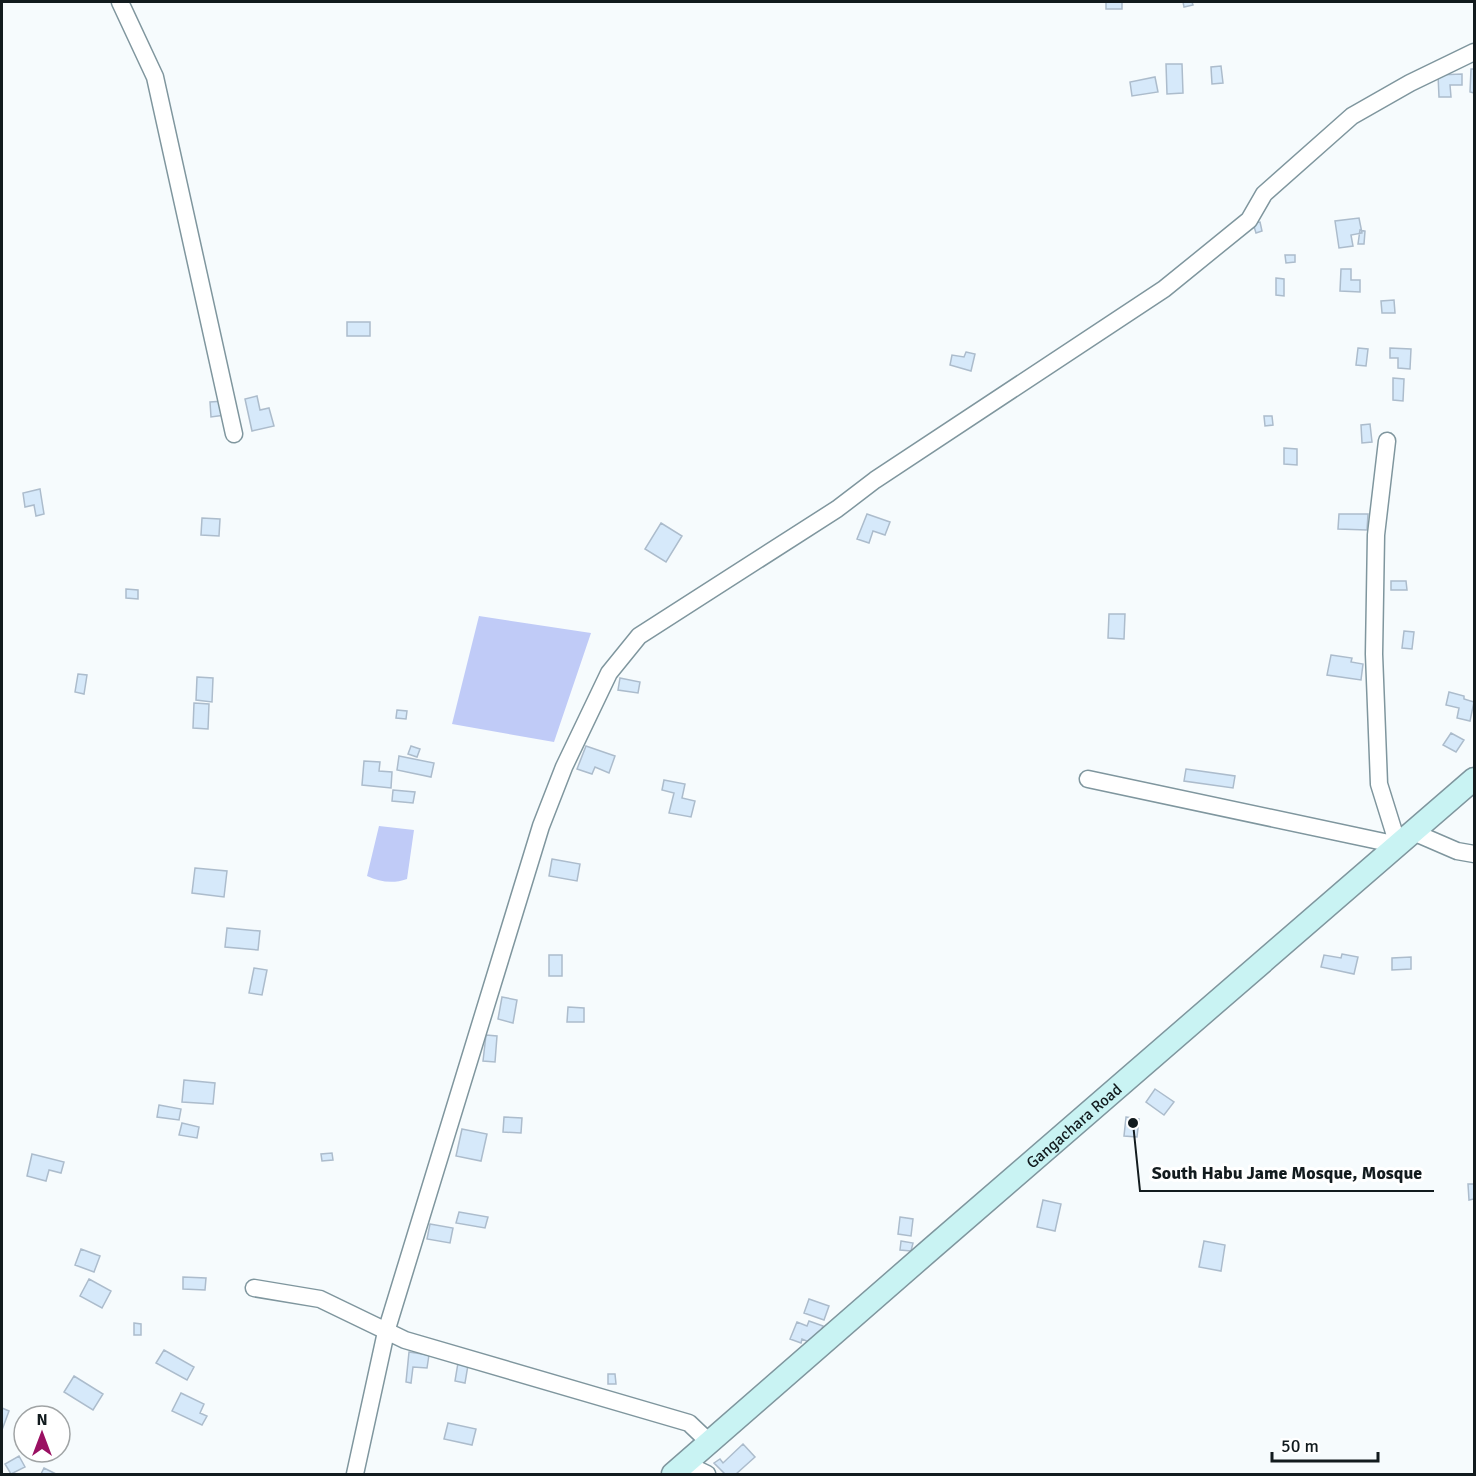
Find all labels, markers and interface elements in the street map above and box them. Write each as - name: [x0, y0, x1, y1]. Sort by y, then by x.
- street label: Gangachara Road: [1022, 1080, 1126, 1173]
- callout: South Habu Jame Mosque, Mosque: [1140, 1155, 1434, 1191]
- text: South Habu Jame Mosque, Mosque: [1152, 1162, 1422, 1184]
- north arrow: [12, 1404, 72, 1464]
- text: N: [36, 1410, 48, 1430]
- scale bar: [1272, 1425, 1378, 1463]
- text: 50 m: [1281, 1435, 1319, 1457]

